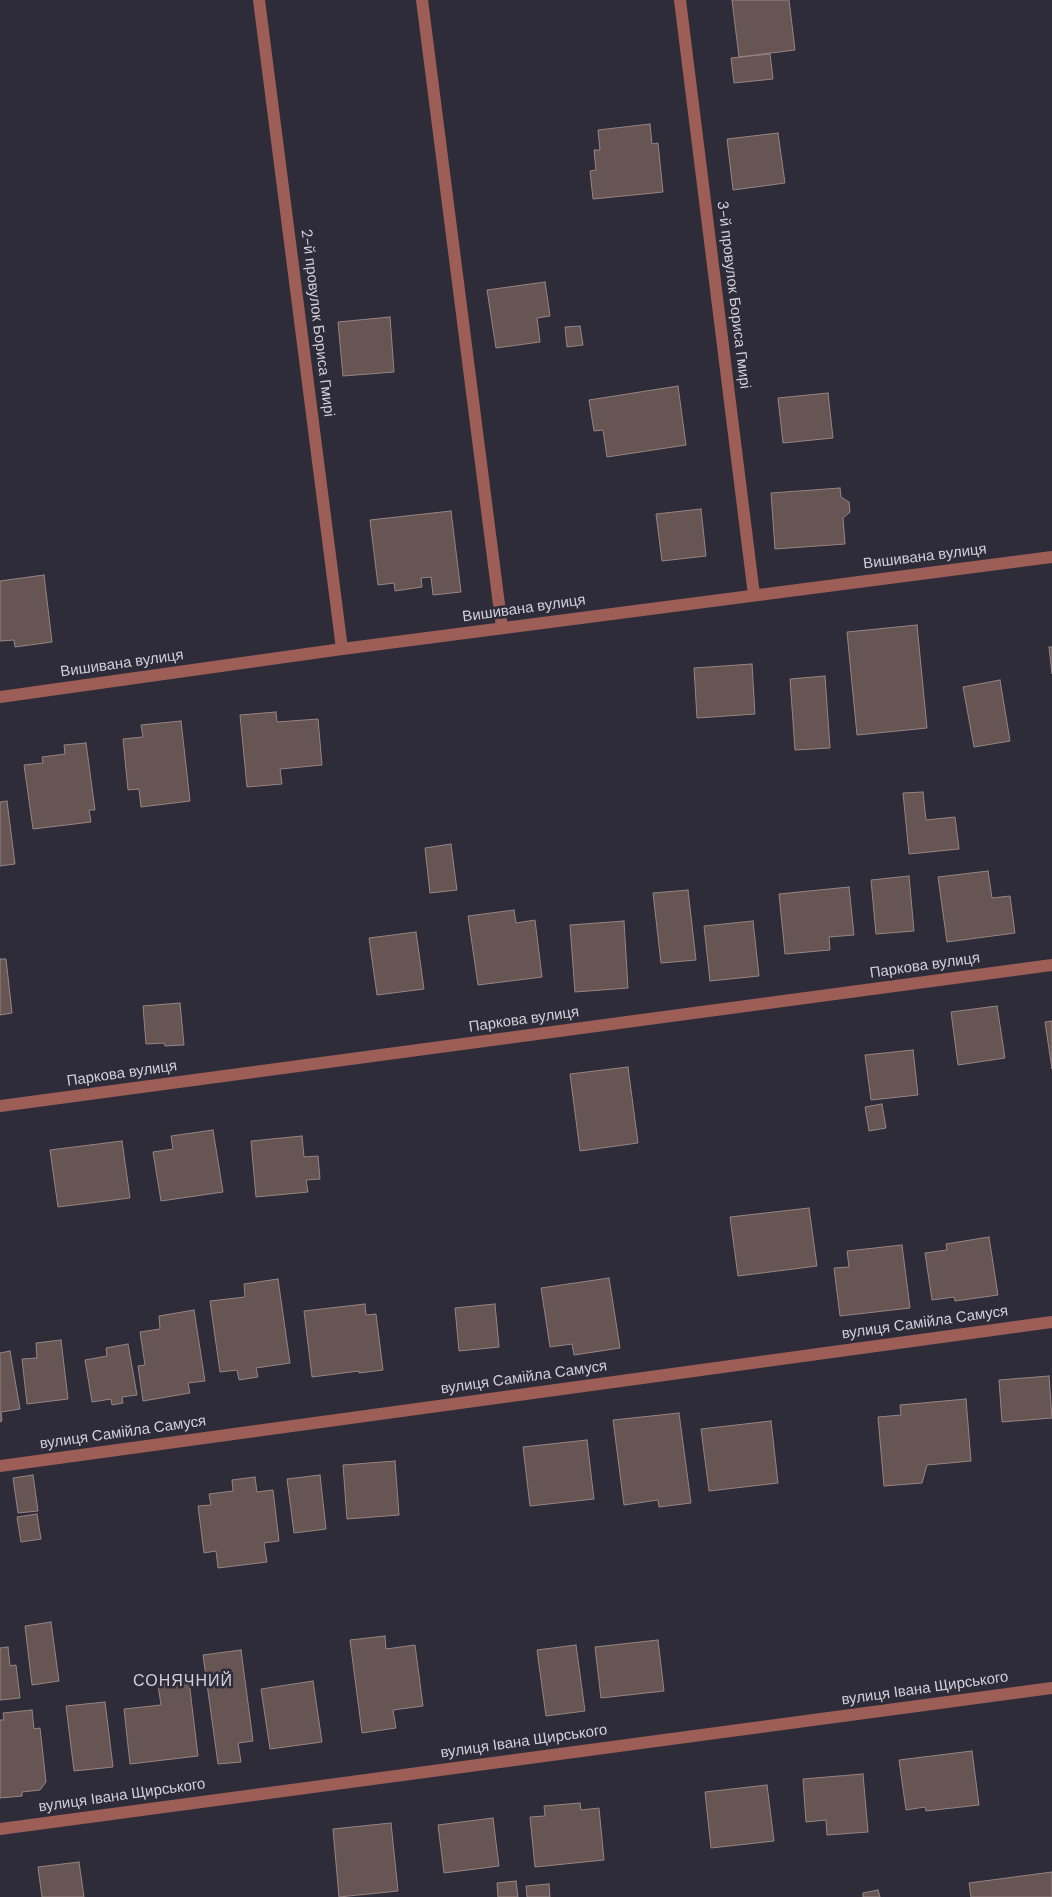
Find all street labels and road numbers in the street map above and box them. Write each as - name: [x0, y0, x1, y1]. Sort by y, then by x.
- street label: 3-й провулок Бориса Гмирі: [713, 200, 753, 390]
- street label: 2-й провулок Бориса Гмирі: [297, 228, 337, 418]
- street label: Вишивана вулиця: [862, 540, 988, 574]
- street label: Вишивана вулиця: [461, 591, 587, 627]
- street label: Вишивана вулиця: [59, 646, 185, 682]
- street label: Паркова вулиця: [869, 949, 981, 983]
- street label: Паркова вулиця: [468, 1003, 580, 1037]
- street label: Паркова вулиця: [66, 1057, 178, 1091]
- street label: вулиця Самійла Самуся: [841, 1302, 1009, 1344]
- street label: вулиця Самійла Самуся: [440, 1357, 608, 1399]
- street label: вулиця Самійла Самуся: [39, 1412, 207, 1454]
- street label: вулиця Івана Щирського: [840, 1668, 1010, 1710]
- street label: вулиця Івана Щирського: [439, 1721, 609, 1763]
- street label: вулиця Івана Щирського: [37, 1775, 207, 1817]

